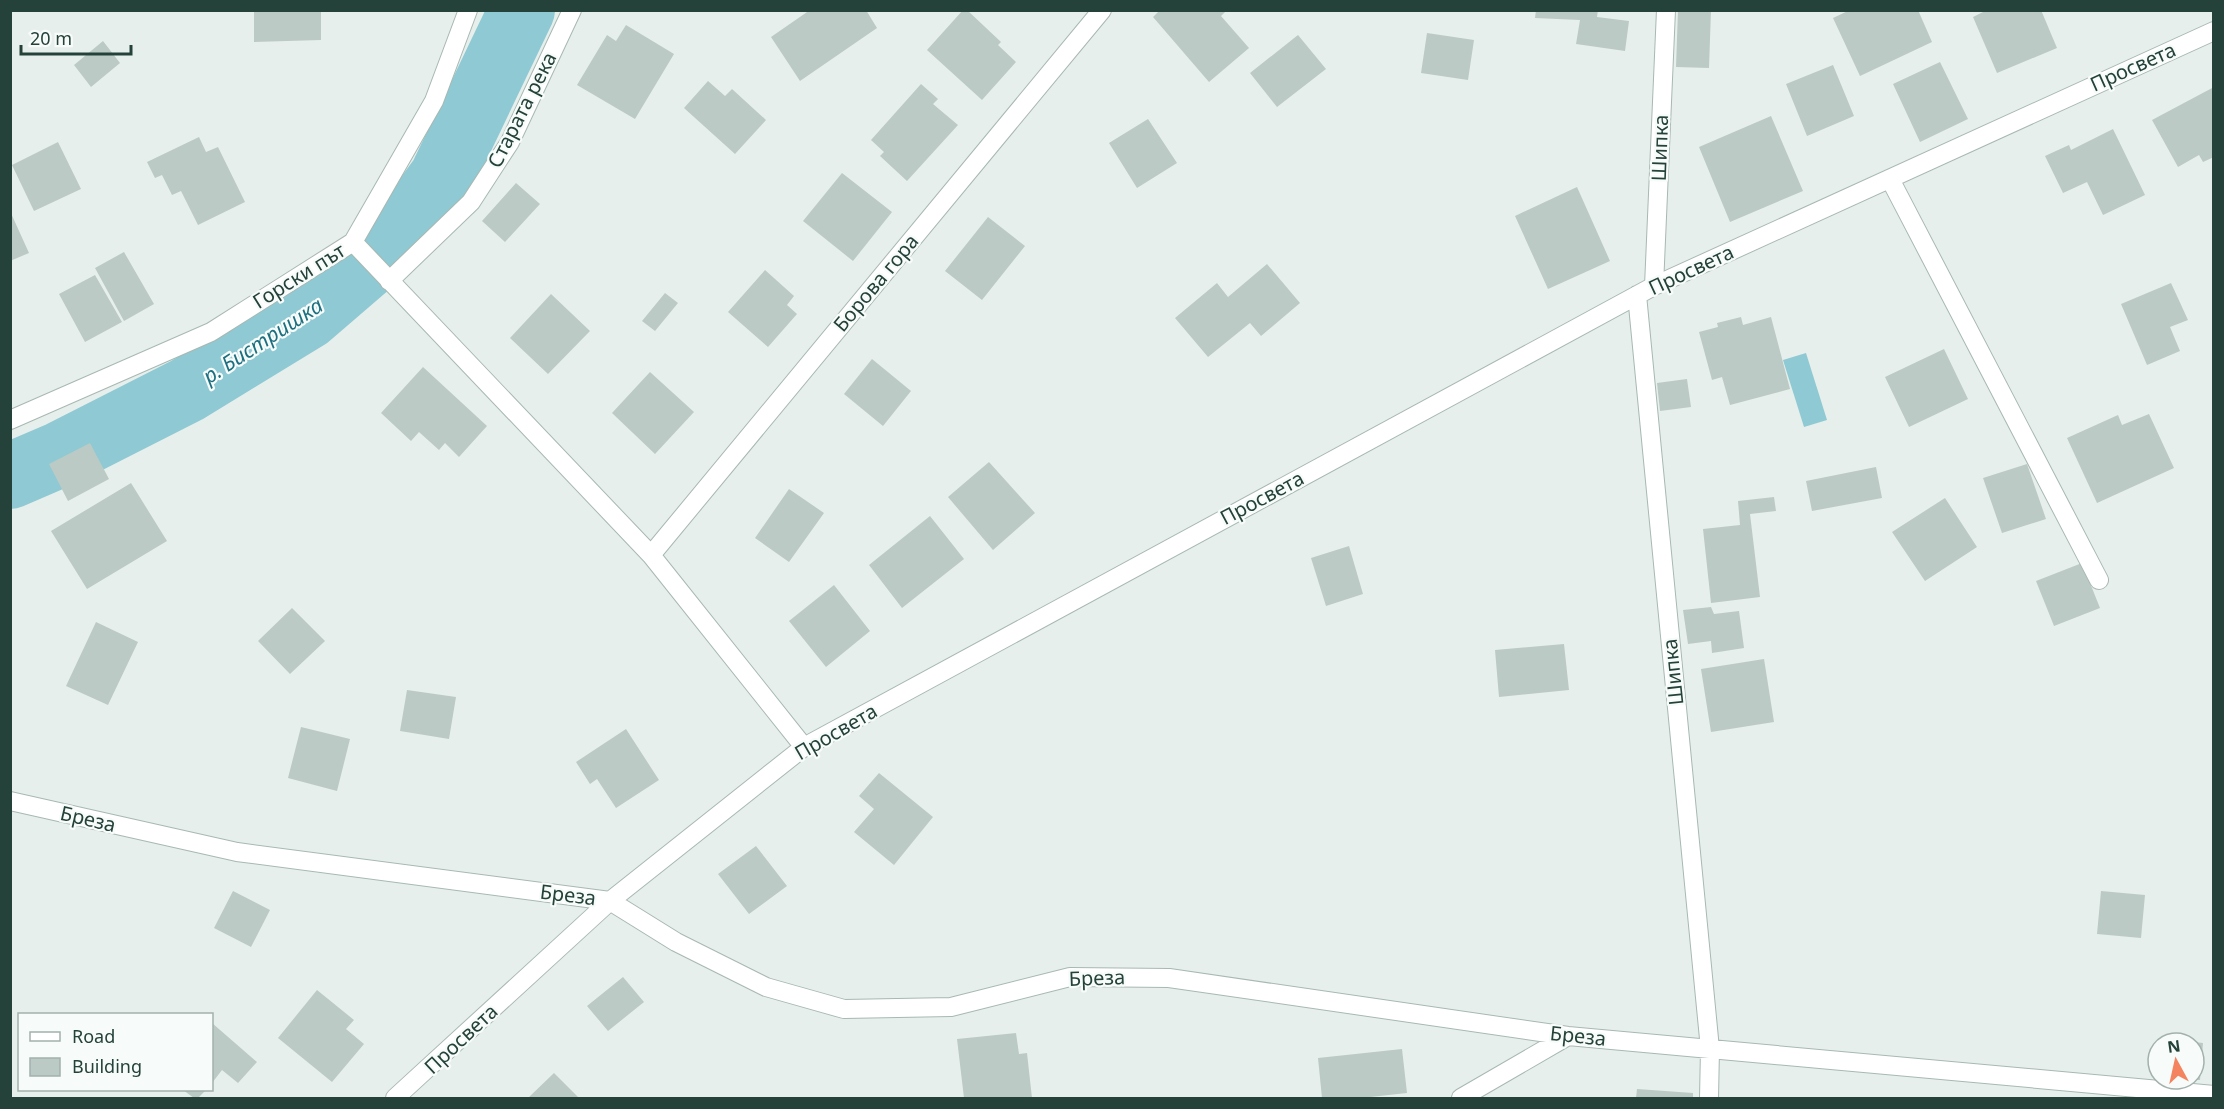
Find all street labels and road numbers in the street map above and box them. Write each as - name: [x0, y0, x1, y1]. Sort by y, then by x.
- street label: Просвета: [2086, 36, 2180, 97]
- street label: Старата река: [481, 47, 562, 172]
- street label: Шипка: [1645, 114, 1674, 182]
- street label: Борова гора: [827, 228, 924, 337]
- street label: Горски път: [247, 237, 350, 315]
- street label: Просвета: [1644, 238, 1738, 301]
- street label: Просвета: [1215, 464, 1308, 531]
- street label: Шипка: [1656, 638, 1689, 707]
- street label: Просвета: [790, 697, 882, 766]
- street label: Бреза: [58, 799, 119, 838]
- street label: Бреза: [538, 878, 598, 911]
- street label: Бреза: [1068, 963, 1126, 992]
- street label: Просвета: [418, 998, 503, 1080]
- street label: Бреза: [1549, 1019, 1607, 1052]

